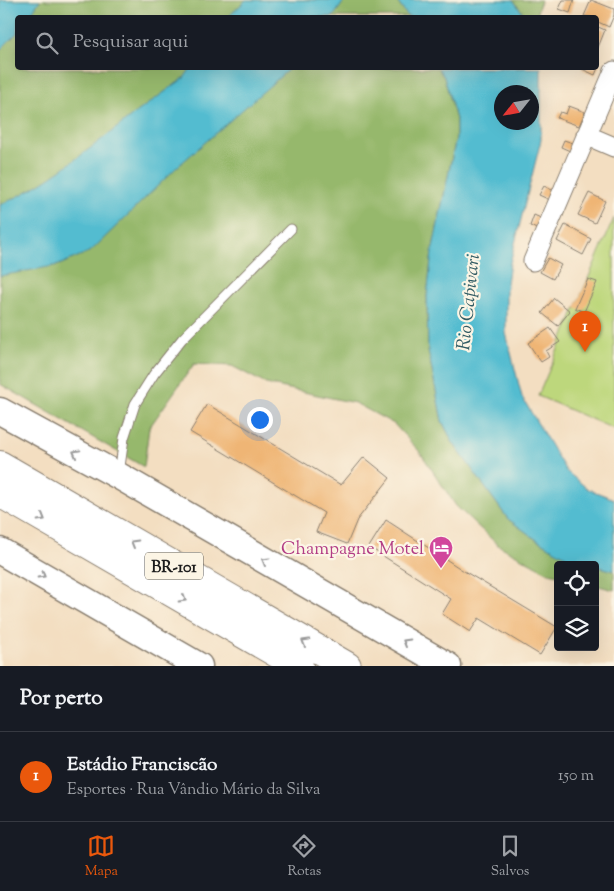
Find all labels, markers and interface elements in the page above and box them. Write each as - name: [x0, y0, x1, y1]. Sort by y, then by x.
- search box: [15, 15, 599, 70]
- icon: search: [33, 29, 61, 57]
- text: Pesquisar aqui: [73, 29, 188, 56]
- north arrow: [494, 85, 539, 130]
- water label: Rio Capivari: [451, 253, 488, 352]
- pin: 1: [569, 311, 601, 352]
- your location: [247, 407, 273, 433]
- one-way arrow: [73, 449, 82, 459]
- one-way arrow: [37, 511, 46, 521]
- hotel icon: Champagne Motel: [428, 535, 454, 569]
- place label: Champagne Motel: [281, 537, 424, 563]
- one-way arrow: [130, 539, 139, 549]
- road number: BR-101: [145, 552, 203, 580]
- one-way arrow: [261, 557, 270, 567]
- map controls: [554, 561, 599, 651]
- button: locate: [554, 561, 599, 606]
- one-way arrow: [37, 569, 46, 579]
- one-way arrow: [177, 592, 186, 602]
- button: layers: [554, 606, 599, 651]
- one-way arrow: [301, 638, 310, 648]
- one-way arrow: [402, 638, 411, 648]
- text: Por perto: [20, 684, 103, 714]
- text: Estádio Franciscão: [67, 752, 218, 779]
- text: 1: [33, 765, 39, 788]
- text: 150 m: [558, 765, 594, 788]
- text: Esportes · Rua Vândio Mário da Silva: [67, 779, 320, 802]
- tab: Mapa: [85, 832, 118, 882]
- tab: Rotas: [287, 832, 321, 882]
- tab: Salvos: [491, 832, 529, 882]

